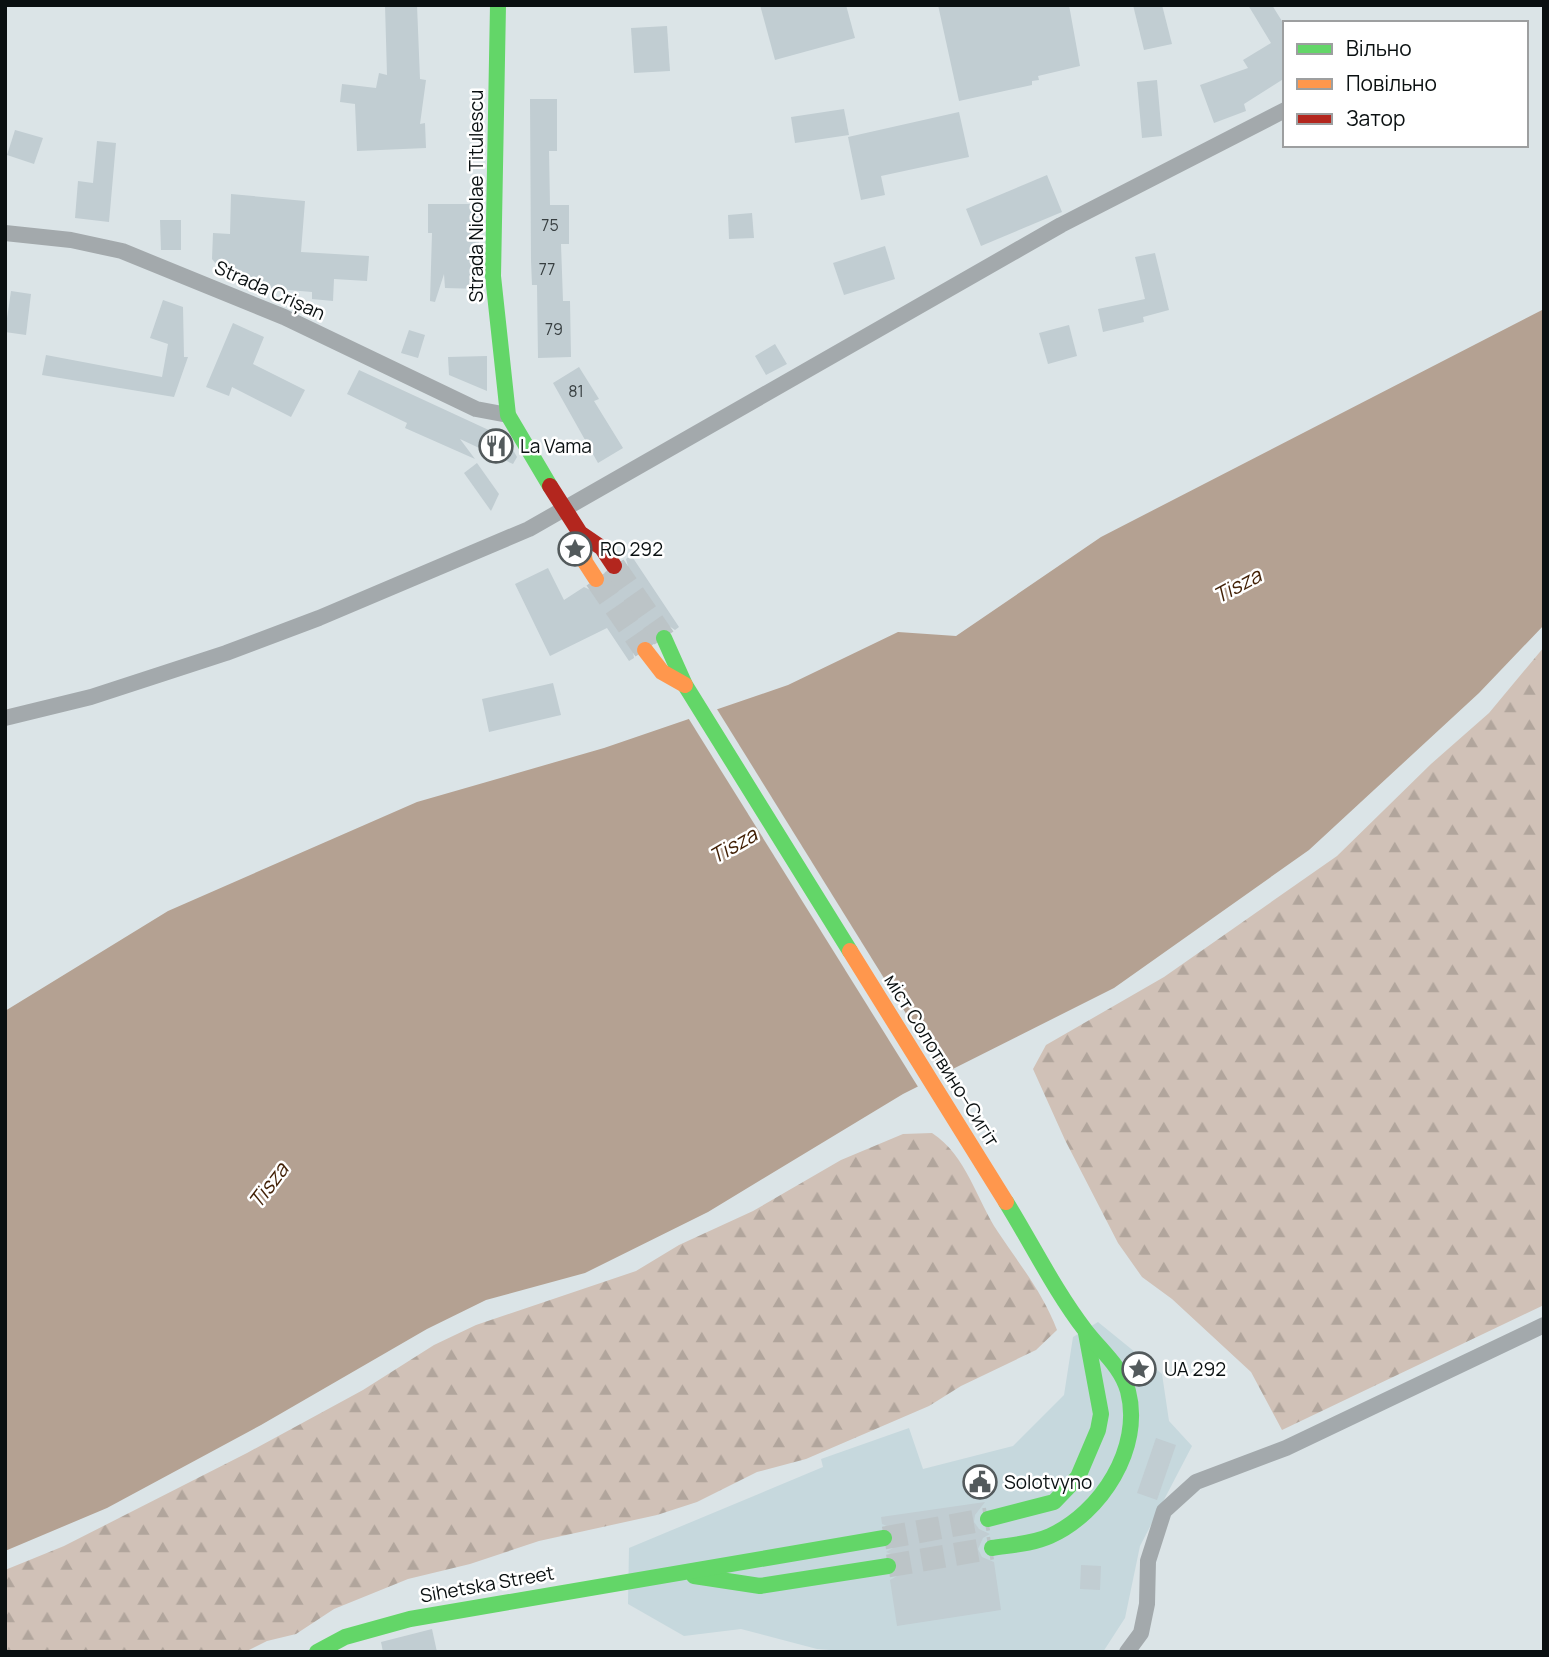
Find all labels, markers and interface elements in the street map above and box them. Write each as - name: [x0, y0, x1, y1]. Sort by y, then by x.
- legend: [1283, 21, 1528, 147]
- text: Вільно: [1346, 34, 1412, 62]
- text: Повільно: [1346, 69, 1437, 97]
- street label: Strada Nicolae Titulescu: [463, 90, 489, 302]
- text: Затор: [1346, 104, 1405, 132]
- house number: 75: [541, 214, 559, 236]
- street label: Strada Crișan: [211, 254, 329, 326]
- house number: 77: [539, 258, 555, 280]
- house number: 79: [545, 318, 563, 340]
- house number: 81: [568, 380, 584, 402]
- restaurant icon: La Vama: [477, 427, 515, 465]
- place label: La Vama: [520, 433, 592, 459]
- place icon: RO 292: [556, 530, 594, 568]
- place label: RO 292: [600, 536, 663, 562]
- water label: Tisza: [1208, 560, 1267, 609]
- water label: Tisza: [704, 820, 763, 870]
- street label: міст Солотвино–Сигіт: [878, 969, 1006, 1151]
- water label: Tisza: [242, 1155, 295, 1214]
- place icon: UA 292: [1120, 1350, 1158, 1388]
- place label: UA 292: [1164, 1356, 1226, 1382]
- public building icon: Solotvyno: [961, 1463, 999, 1501]
- place label: Solotvyno: [1004, 1469, 1092, 1495]
- street label: Sihetska Street: [418, 1559, 556, 1609]

